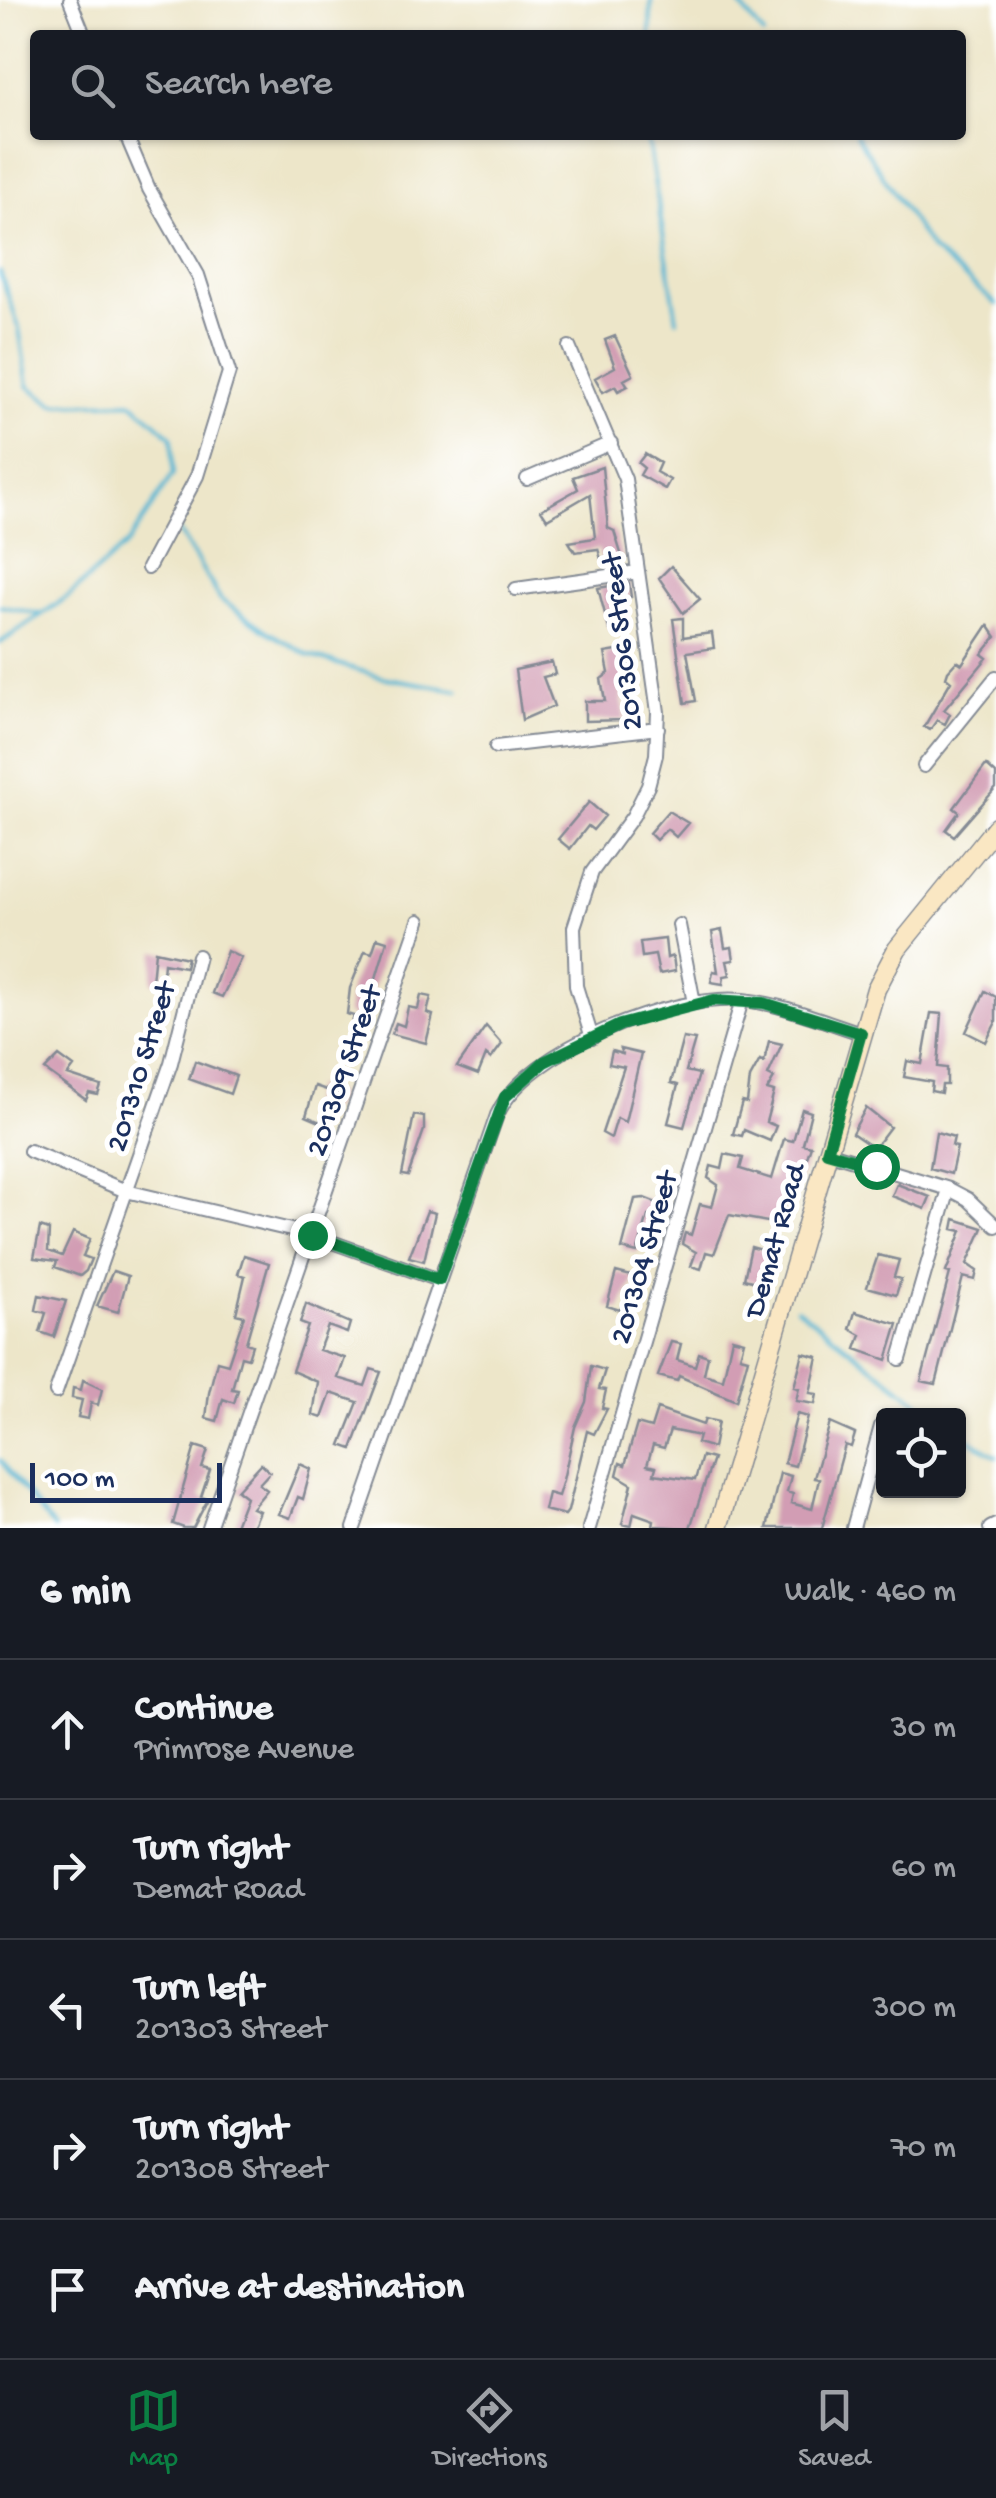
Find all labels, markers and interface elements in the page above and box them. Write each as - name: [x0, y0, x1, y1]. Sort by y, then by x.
- search box: [30, 30, 966, 140]
- icon: search: [65, 58, 120, 113]
- text: Search here: [145, 63, 332, 107]
- street label: 201306 Street: [596, 548, 653, 732]
- street label: 201310 Street: [101, 976, 187, 1156]
- street label: 201309 Street: [301, 979, 393, 1162]
- route start: [854, 1144, 900, 1190]
- street label: Demat Road: [738, 1158, 817, 1324]
- street label: 201304 Street: [605, 1165, 688, 1349]
- route end: [290, 1213, 336, 1259]
- map controls: [876, 1408, 966, 1498]
- button: locate: [876, 1408, 966, 1498]
- scale bar: [30, 1458, 222, 1502]
- text: 100 m: [45, 1464, 115, 1497]
- text: 6 min: [40, 1569, 130, 1618]
- text: Walk · 460 m: [785, 1574, 956, 1612]
- text: Continue: [135, 1688, 273, 1732]
- icon: ahead: [40, 1702, 95, 1757]
- text: 30 m: [891, 1710, 956, 1748]
- text: Primrose Avenue: [135, 1732, 354, 1770]
- text: Turn right: [135, 1828, 287, 1872]
- icon: right: [40, 1842, 95, 1897]
- text: 60 m: [891, 1850, 956, 1888]
- text: Demat Road: [135, 1872, 303, 1910]
- text: Turn left: [135, 1968, 263, 2012]
- icon: left: [40, 1982, 95, 2037]
- text: 300 m: [873, 1990, 956, 2028]
- text: 201303 Street: [135, 2012, 326, 2050]
- text: Turn right: [135, 2108, 287, 2152]
- icon: right: [40, 2122, 95, 2177]
- text: 70 m: [891, 2130, 956, 2168]
- text: 201308 Street: [135, 2152, 327, 2190]
- icon: arrive: [40, 2262, 95, 2317]
- text: Arrive at destination: [135, 2267, 464, 2311]
- tab: Map: [126, 2383, 181, 2476]
- tab: Directions: [433, 2383, 547, 2476]
- tab: Saved: [798, 2383, 870, 2476]

